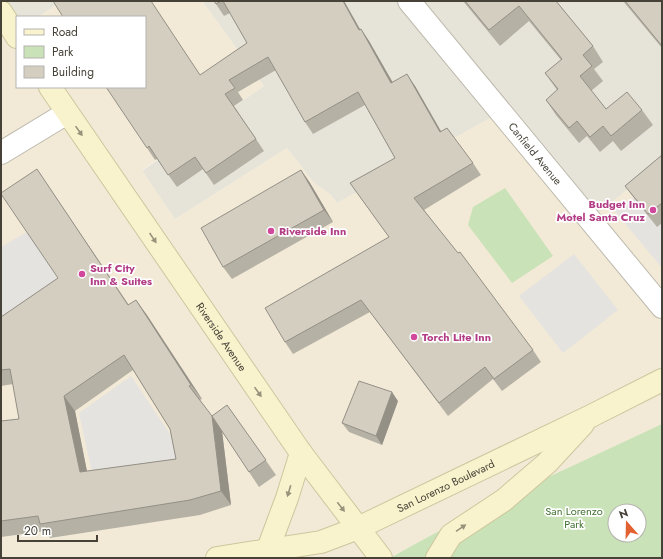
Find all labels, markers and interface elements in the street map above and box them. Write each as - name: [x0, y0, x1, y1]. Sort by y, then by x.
- legend: [16, 16, 146, 88]
- text: Road: [52, 23, 78, 41]
- text: Park: [52, 43, 74, 61]
- text: Building: [52, 63, 94, 81]
- street label: Canfield Avenue: [505, 119, 566, 189]
- one-way arrow: [75, 126, 83, 136]
- place label: Budget Inn Motel Santa Cruz: [556, 196, 645, 225]
- marker: Budget Inn Motel Santa Cruz: [648, 205, 658, 215]
- place label: Riverside Inn: [279, 223, 346, 239]
- marker: Riverside Inn: [266, 226, 276, 236]
- one-way arrow: [149, 233, 157, 243]
- place label: Surf City Inn & Suites: [90, 260, 152, 289]
- marker: Surf City Inn & Suites: [77, 269, 87, 279]
- street label: Riverside Avenue: [192, 299, 251, 375]
- place label: Torch Lite Inn: [422, 329, 491, 345]
- marker: Torch Lite Inn: [409, 332, 419, 342]
- one-way arrow: [254, 386, 262, 397]
- street label: San Lorenzo Boulevard: [394, 456, 497, 516]
- one-way arrow: [286, 485, 292, 497]
- one-way arrow: [337, 501, 346, 512]
- park label: San Lorenzo Park: [545, 503, 603, 532]
- north arrow: [607, 503, 647, 543]
- text: N: [617, 505, 630, 523]
- scale bar: [18, 517, 97, 543]
- text: 20 m: [24, 522, 51, 540]
- one-way arrow: [456, 524, 466, 532]

